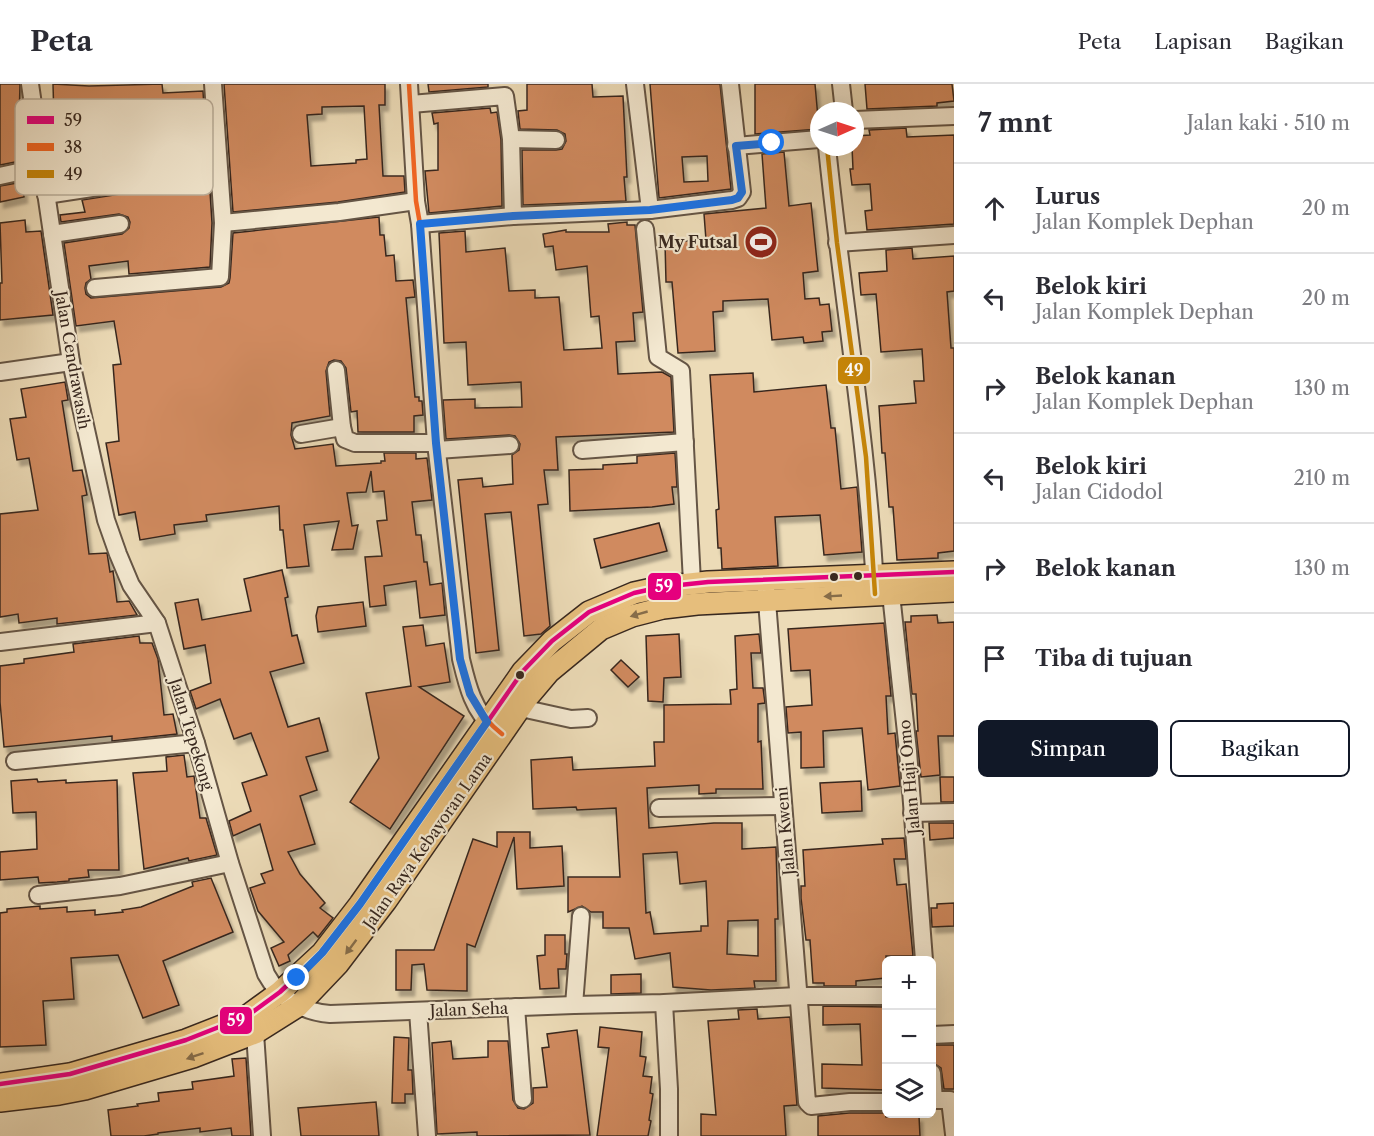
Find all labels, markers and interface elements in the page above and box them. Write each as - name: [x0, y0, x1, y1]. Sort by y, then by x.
- text: Peta: [30, 24, 93, 58]
- text: Peta: [1078, 29, 1121, 54]
- text: Lapisan: [1154, 29, 1232, 54]
- text: Bagikan: [1265, 29, 1344, 54]
- legend: [15, 99, 213, 195]
- north arrow: [810, 102, 864, 156]
- text: 7 mnt: [978, 107, 1052, 139]
- text: 59: [64, 110, 82, 130]
- text: Jalan kaki · 510 m: [1187, 111, 1350, 135]
- route start: [758, 129, 784, 155]
- text: 38: [64, 137, 82, 157]
- text: 49: [64, 164, 83, 184]
- text: Lurus: [1035, 183, 1100, 210]
- icon: ahead: [978, 192, 1011, 225]
- text: 20 m: [1302, 196, 1350, 220]
- text: Jalan Komplek Dephan: [1035, 210, 1254, 234]
- sports icon: My Futsal: [743, 224, 779, 260]
- place label: My Futsal: [658, 232, 738, 252]
- text: Belok kiri: [1035, 273, 1147, 300]
- icon: left: [978, 282, 1011, 315]
- street label: Jalan Cendrawasih: [50, 286, 95, 431]
- text: 20 m: [1302, 286, 1350, 310]
- text: Jalan Komplek Dephan: [1035, 300, 1254, 324]
- line badge: 49: [837, 356, 871, 385]
- text: 49: [844, 360, 864, 380]
- text: Belok kanan: [1035, 363, 1176, 390]
- icon: right: [978, 372, 1011, 405]
- text: 130 m: [1294, 376, 1350, 400]
- text: Jalan Komplek Dephan: [1035, 390, 1254, 414]
- text: Belok kiri: [1035, 453, 1147, 480]
- icon: left: [978, 462, 1011, 495]
- text: 210 m: [1293, 466, 1350, 490]
- text: Jalan Cidodol: [1035, 480, 1163, 504]
- icon: right: [978, 552, 1011, 585]
- text: Belok kanan: [1035, 555, 1176, 582]
- text: 130 m: [1294, 556, 1350, 580]
- unlabelled marker: [852, 570, 864, 582]
- unlabelled marker: [828, 571, 840, 583]
- line badge: 59: [647, 572, 682, 601]
- text: 59: [655, 576, 673, 596]
- one-way arrow: [823, 592, 842, 601]
- one-way arrow: [630, 610, 648, 620]
- icon: arrive: [978, 642, 1011, 675]
- text: Tiba di tujuan: [1035, 645, 1193, 672]
- unlabelled marker: [514, 669, 526, 681]
- street label: Jalan Tepekong: [165, 673, 219, 793]
- street label: Jalan Haji Omo: [894, 719, 924, 838]
- button: Simpan: [978, 720, 1158, 777]
- button: Bagikan: [1170, 720, 1350, 777]
- street label: Jalan Raya Kebayoran Lama: [357, 749, 496, 935]
- street label: Jalan Kweni: [771, 786, 799, 879]
- one-way arrow: [345, 939, 358, 955]
- map controls: [882, 956, 936, 1118]
- button: +: [882, 956, 936, 1010]
- route end: [283, 964, 309, 990]
- street label: Jalan Seha: [426, 998, 509, 1020]
- line badge: 59: [219, 1006, 253, 1035]
- text: 59: [227, 1010, 245, 1030]
- button: −: [882, 1010, 936, 1064]
- one-way arrow: [186, 1052, 204, 1062]
- button: layers: [882, 1064, 936, 1118]

